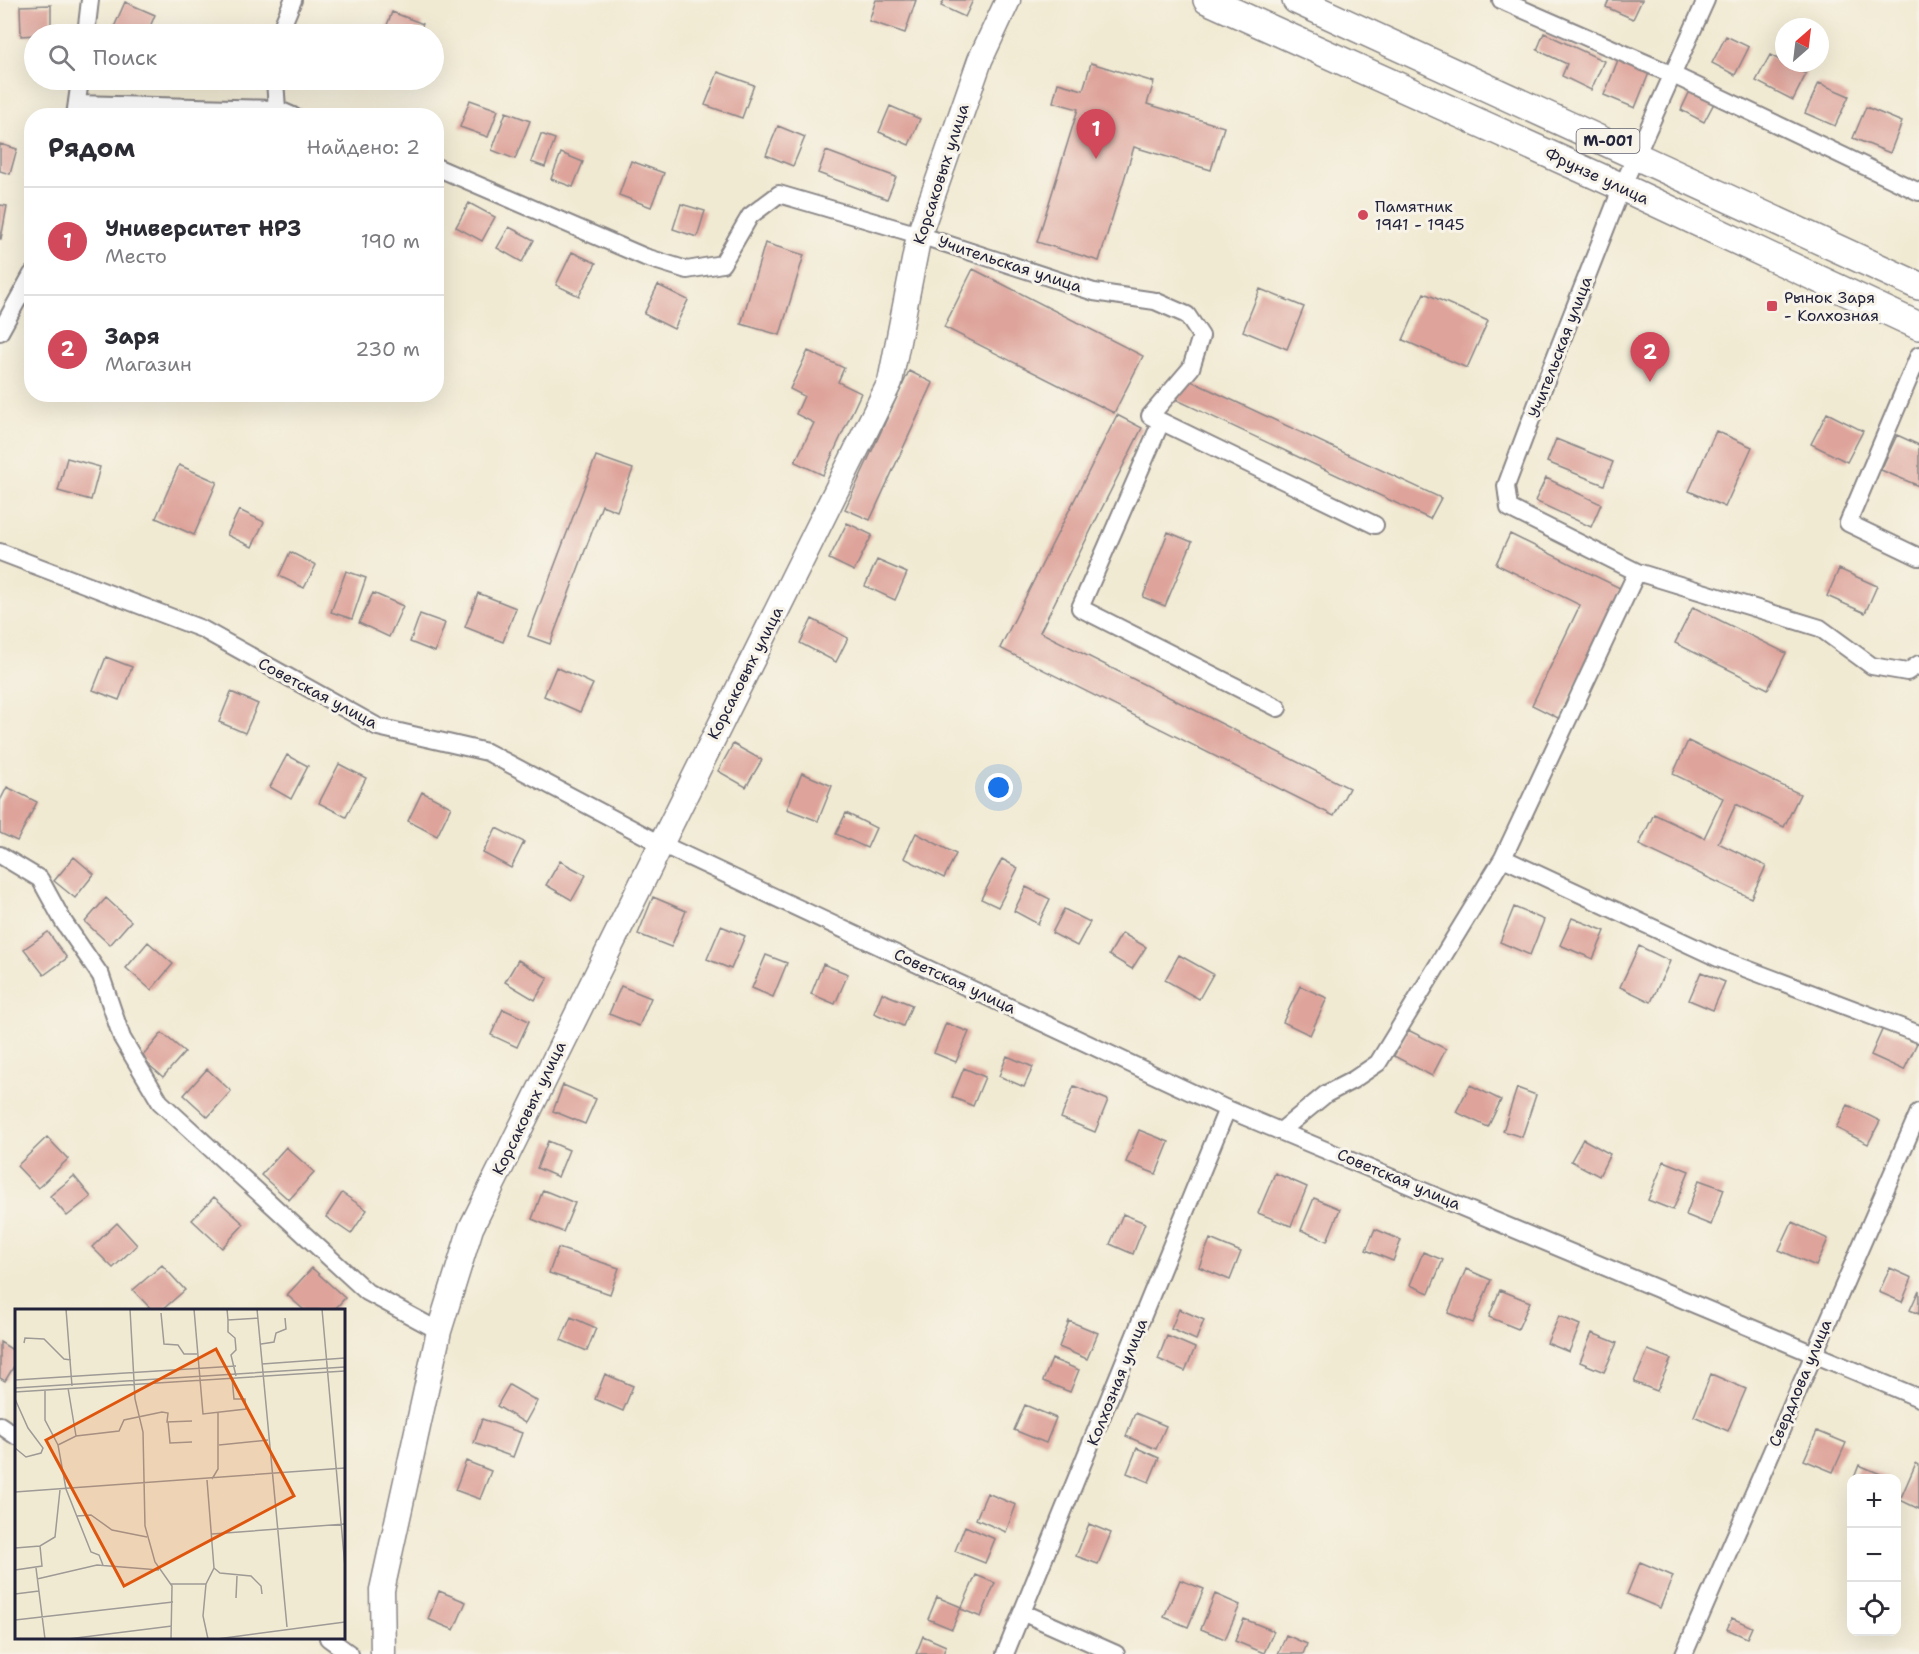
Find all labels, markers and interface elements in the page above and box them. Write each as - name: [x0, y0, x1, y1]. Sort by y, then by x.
- north arrow: [1775, 18, 1829, 72]
- search box: [24, 24, 444, 90]
- icon: search: [45, 41, 78, 74]
- text: Поиск: [93, 43, 157, 72]
- street label: Корсаковых улица: [908, 101, 974, 247]
- pin: 1: [1076, 110, 1116, 159]
- road number: M-001: [1576, 129, 1640, 153]
- text: Рядом: [48, 130, 135, 165]
- text: Найдено: 2: [307, 134, 420, 160]
- street label: Фрунзе улица: [1542, 143, 1652, 209]
- place label: Памятник 1941 - 1945: [1375, 196, 1464, 235]
- marker: Памятник 1941 - 1945: [1356, 208, 1370, 222]
- text: Университет НРЗ: [105, 214, 301, 243]
- text: 1: [63, 228, 72, 254]
- text: 190 m: [361, 228, 420, 254]
- street label: Учительская улица: [935, 231, 1085, 297]
- text: Место: [105, 243, 167, 269]
- street label: Учительская улица: [1523, 273, 1597, 421]
- place label: Рынок Заря - Колхозная: [1784, 287, 1879, 326]
- marker: Рынок Заря - Колхозная: [1765, 299, 1779, 313]
- text: Заря: [105, 322, 160, 351]
- pin: 2: [1630, 332, 1670, 382]
- text: 2: [61, 336, 75, 362]
- text: 230 m: [355, 336, 420, 362]
- text: Магазин: [105, 351, 192, 377]
- street label: Корсаковых улица: [702, 603, 788, 743]
- street label: Советская улица: [255, 653, 381, 733]
- your location: [984, 773, 1013, 802]
- street label: Советская улица: [891, 944, 1019, 1018]
- street label: Корсаковых улица: [487, 1038, 571, 1178]
- street label: Советская улица: [1334, 1143, 1464, 1215]
- inset map: [15, 1309, 345, 1639]
- street label: Колхозная улица: [1082, 1315, 1152, 1449]
- street label: Свердлова улица: [1764, 1316, 1836, 1450]
- map controls: [1847, 1474, 1901, 1636]
- button: +: [1847, 1474, 1901, 1528]
- button: −: [1847, 1528, 1901, 1582]
- button: locate: [1847, 1582, 1901, 1636]

